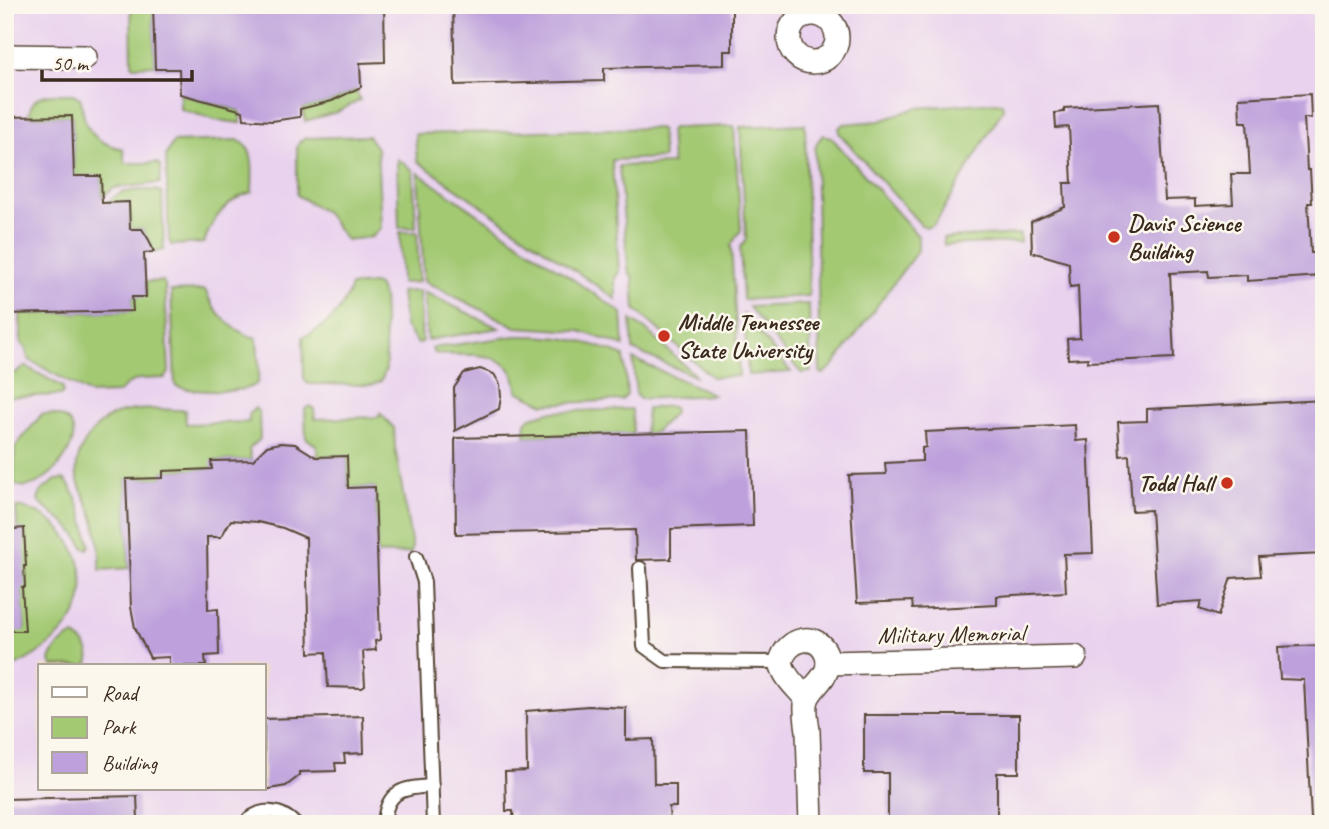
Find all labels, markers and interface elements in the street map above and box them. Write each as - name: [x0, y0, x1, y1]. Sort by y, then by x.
- scale bar: [42, 38, 192, 82]
- text: 50 m: [52, 50, 90, 76]
- place label: Davis Science Building: [1128, 208, 1243, 266]
- marker: Davis Science Building: [1106, 229, 1122, 245]
- place label: Middle Tennessee State University: [678, 307, 820, 365]
- marker: Middle Tennessee State University: [656, 328, 672, 344]
- place label: Todd Hall: [1138, 468, 1218, 498]
- marker: Todd Hall: [1219, 475, 1235, 491]
- street label: Military Memorial: [877, 618, 1029, 650]
- legend: [38, 664, 266, 790]
- text: Road: [102, 680, 141, 706]
- text: Park: [102, 714, 137, 740]
- text: Building: [102, 750, 159, 776]

